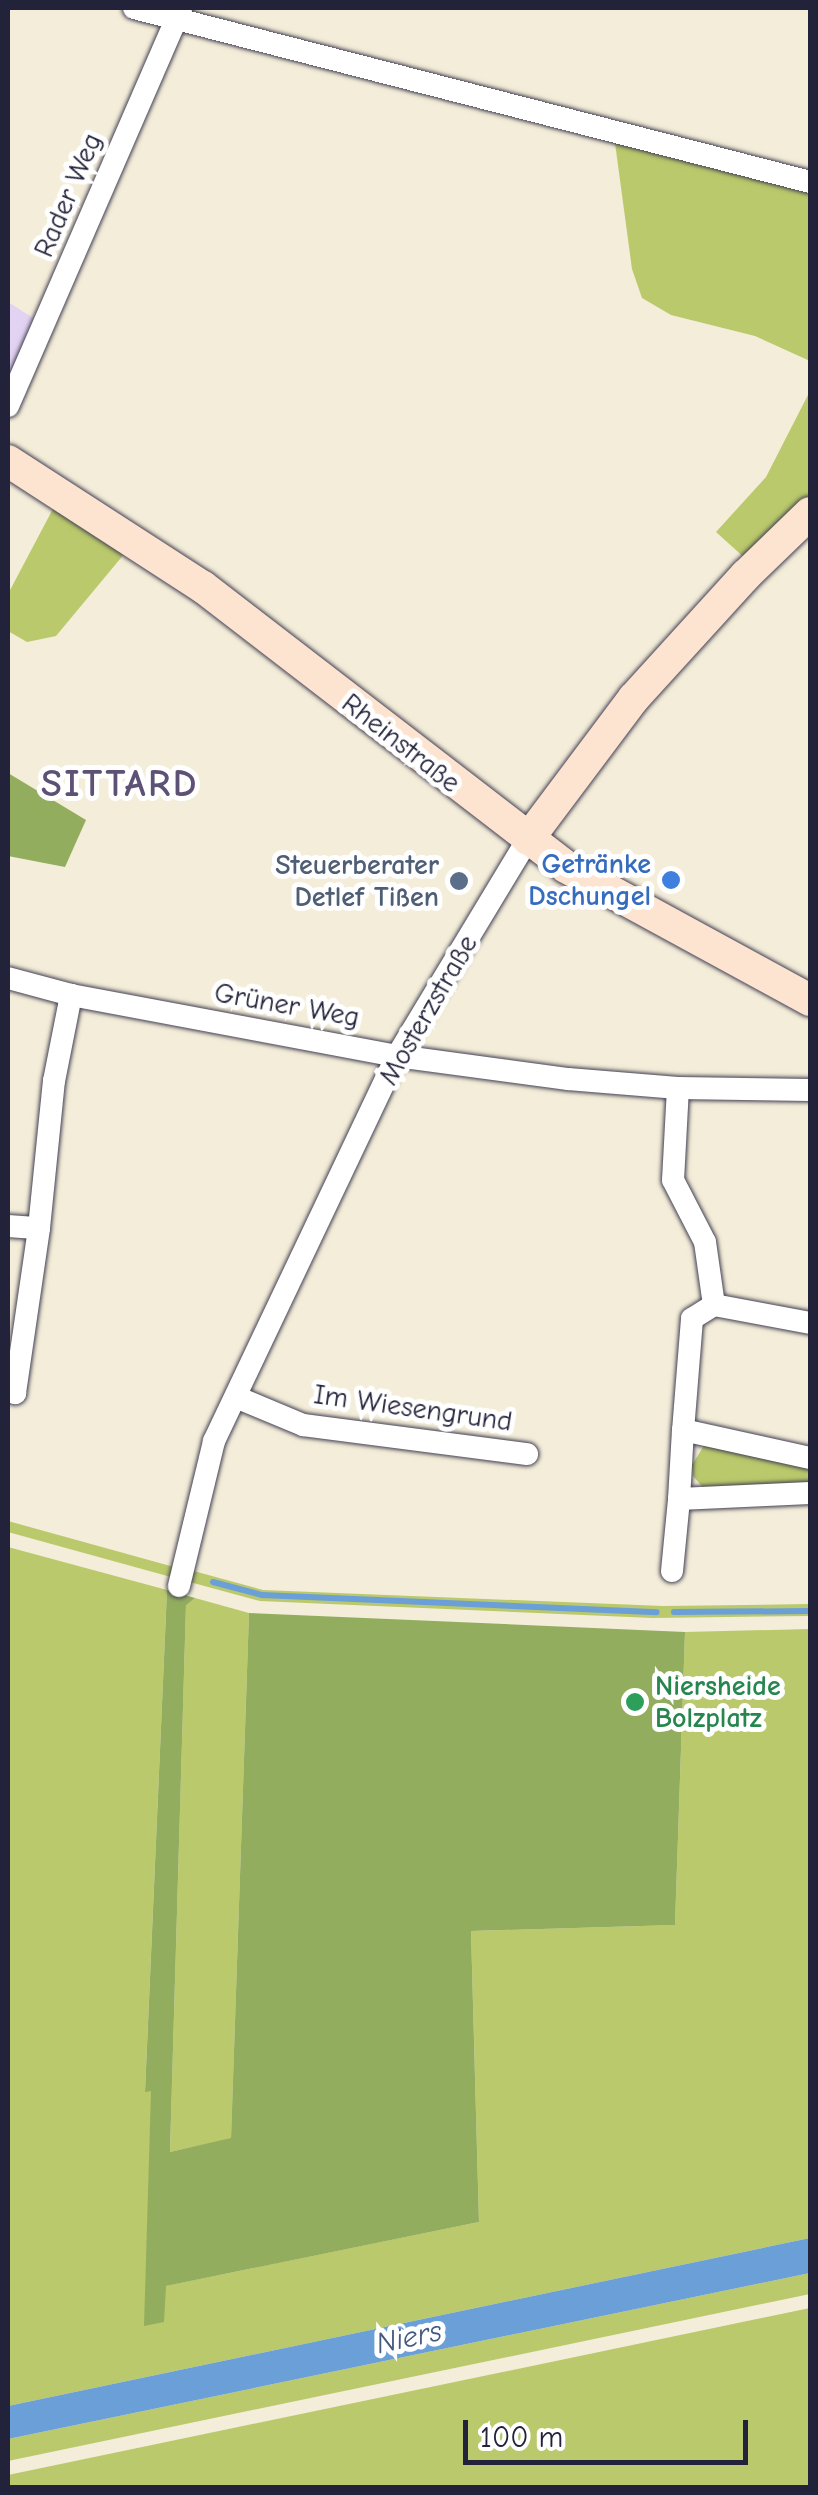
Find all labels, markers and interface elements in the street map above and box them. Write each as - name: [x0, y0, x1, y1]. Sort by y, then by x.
- street label: Rader Weg: [27, 128, 109, 262]
- street label: Rheinstraße: [335, 686, 467, 800]
- district label: SITTARD: [41, 762, 199, 808]
- place label: Getränke Dschungel: [528, 847, 651, 913]
- place label: Steuerberater Detlef Tißen: [275, 848, 439, 914]
- marker: Getränke Dschungel: [660, 869, 682, 891]
- marker: Steuerberater Detlef Tißen: [448, 870, 470, 892]
- street label: Mosterzstraße: [372, 929, 484, 1091]
- street label: Grüner Weg: [212, 976, 362, 1034]
- street label: Im Wiesengrund: [312, 1377, 514, 1439]
- place label: Niersheide Bolzplatz: [655, 1669, 781, 1735]
- marker: Niersheide Bolzplatz: [624, 1691, 646, 1713]
- water label: Niers: [373, 2314, 445, 2362]
- scale bar: [468, 2400, 753, 2462]
- text: 100 m: [480, 2420, 563, 2455]

